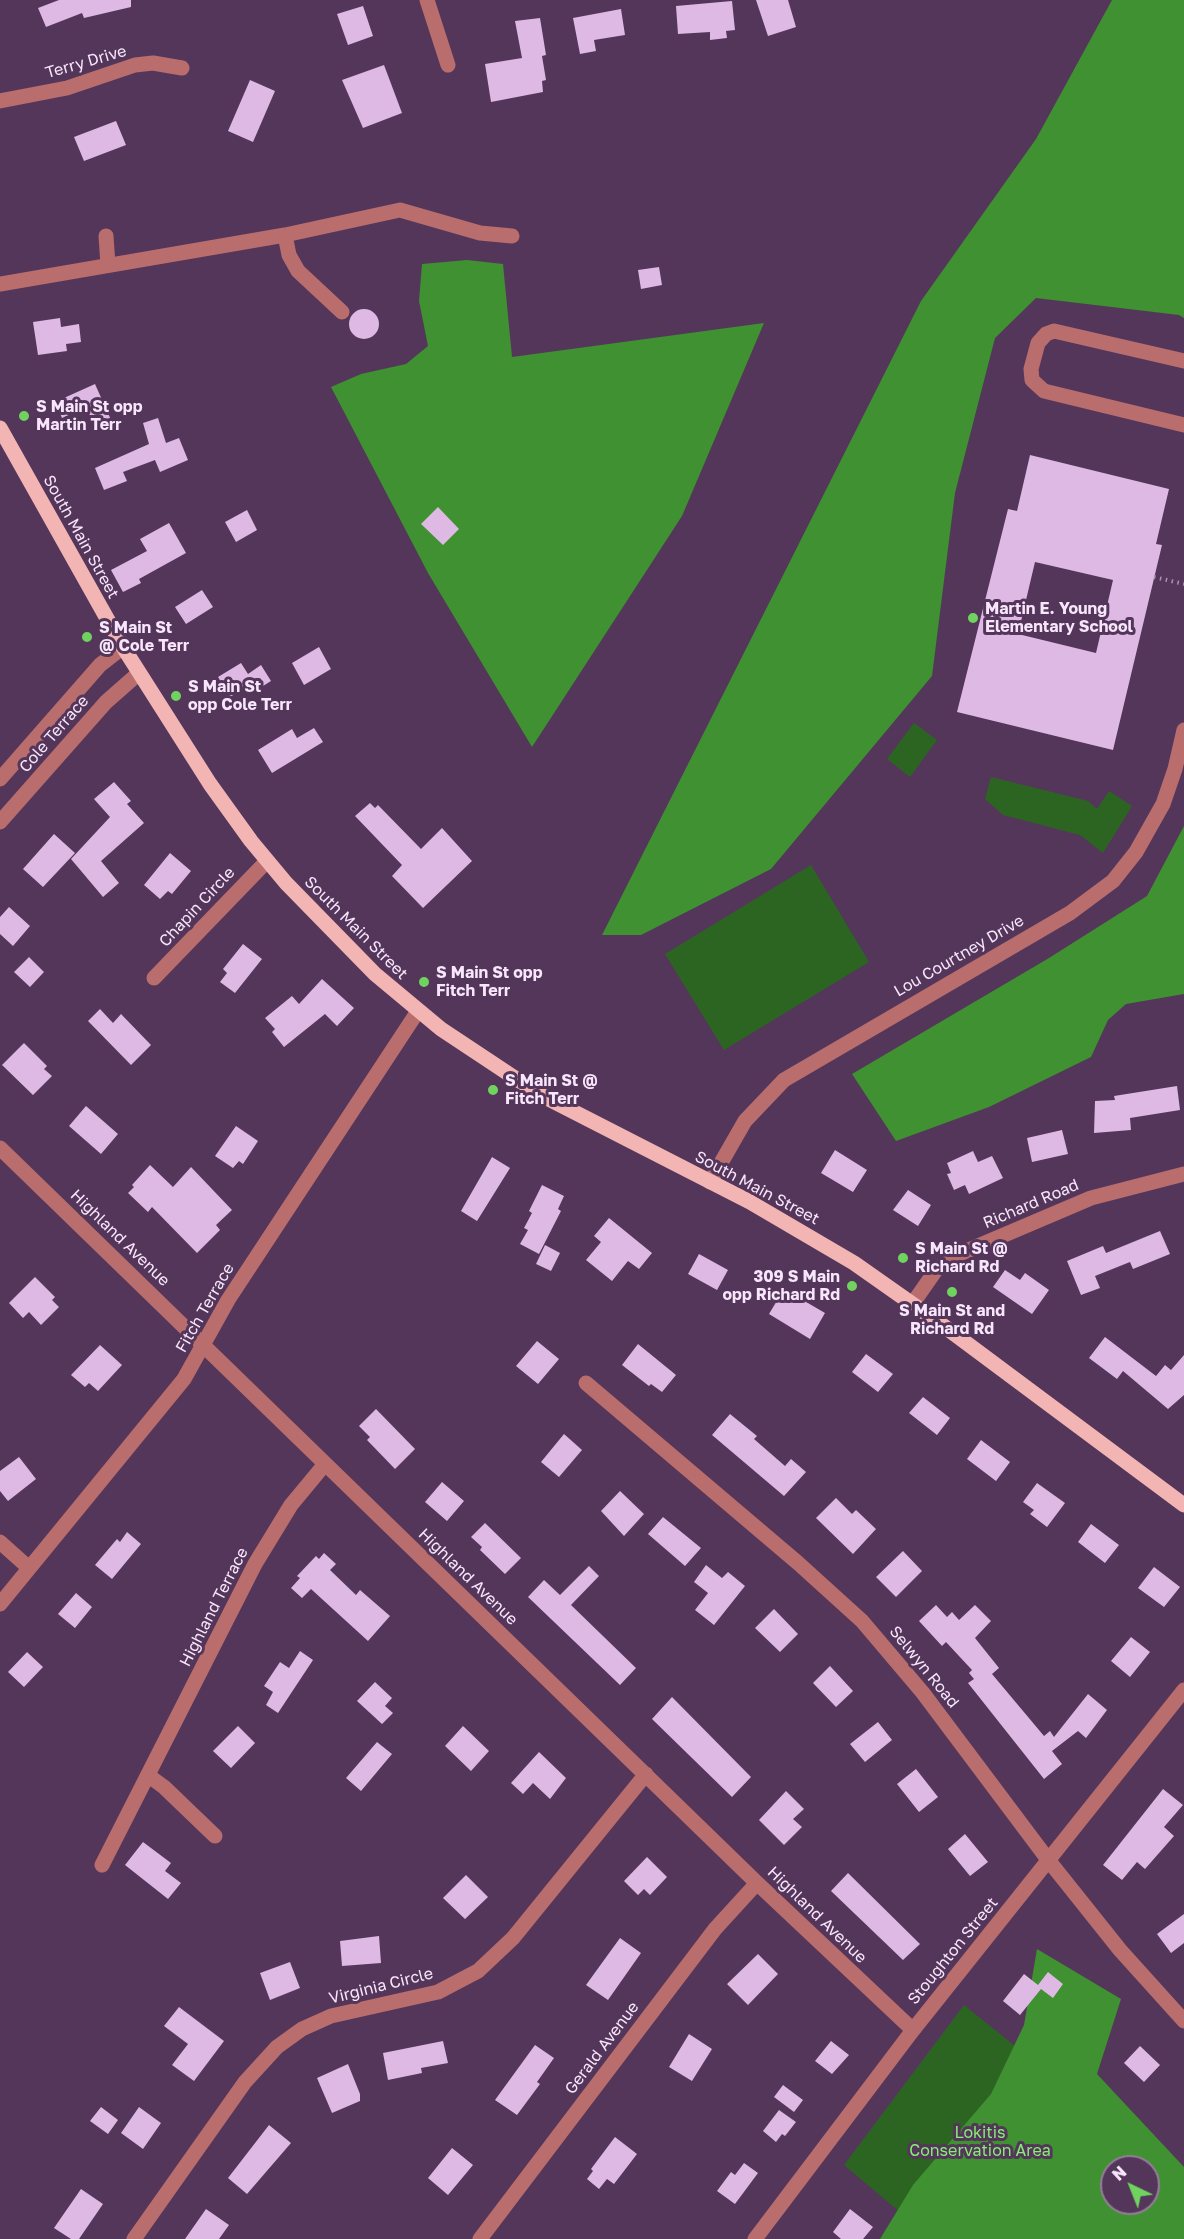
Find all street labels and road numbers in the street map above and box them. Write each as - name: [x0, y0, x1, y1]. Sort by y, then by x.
- street label: Terry Drive: [43, 41, 129, 83]
- street label: South Main Street: [39, 472, 123, 602]
- street label: Cole Terrace: [15, 692, 93, 776]
- street label: Chapin Circle: [155, 863, 239, 951]
- street label: South Main Street: [300, 872, 412, 984]
- street label: Lou Courtney Drive: [891, 911, 1027, 1001]
- street label: South Main Street: [692, 1147, 822, 1229]
- street label: Richard Road: [980, 1175, 1082, 1233]
- street label: Highland Avenue: [66, 1186, 174, 1290]
- street label: Fitch Terrace: [172, 1260, 238, 1356]
- street label: Highland Avenue: [414, 1525, 522, 1629]
- street label: Highland Terrace: [176, 1544, 252, 1670]
- street label: Selwyn Road: [885, 1622, 963, 1712]
- street label: Highland Avenue: [763, 1863, 871, 1967]
- street label: Stoughton Street: [904, 1894, 1002, 2008]
- street label: Virginia Circle: [327, 1964, 435, 2008]
- street label: Gerald Avenue: [561, 1998, 643, 2098]

